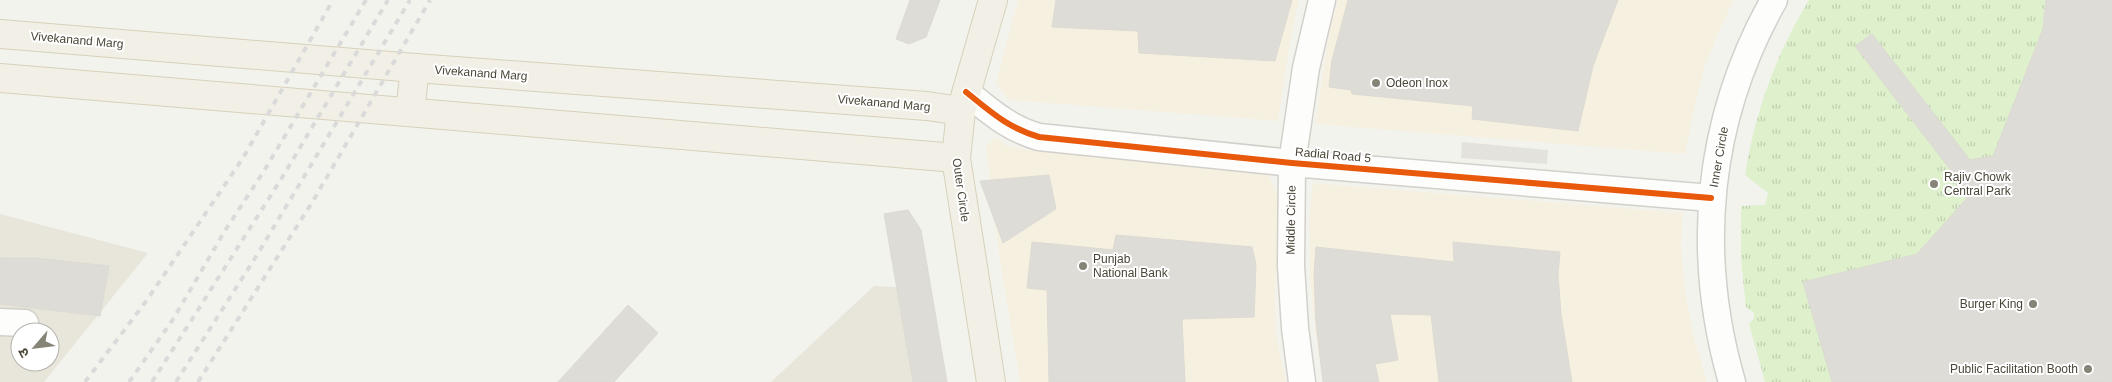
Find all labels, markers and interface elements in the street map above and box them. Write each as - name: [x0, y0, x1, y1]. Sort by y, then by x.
- street label: Vivekanand Marg: [30, 29, 124, 51]
- street label: Vivekanand Marg: [434, 63, 528, 83]
- place label: Odeon Inox: [1386, 76, 1448, 90]
- marker: Odeon Inox: [1370, 77, 1382, 89]
- street label: Vivekanand Marg: [837, 92, 931, 114]
- street label: Inner Circle: [1707, 125, 1731, 188]
- street label: Radial Road 5: [1295, 145, 1372, 165]
- street label: Outer Circle: [950, 157, 972, 223]
- place label: Rajiv Chowk Central Park: [1944, 170, 2012, 198]
- marker: Rajiv Chowk Central Park: [1928, 178, 1940, 190]
- street label: Middle Circle: [1283, 185, 1299, 255]
- place label: Punjab National Bank: [1093, 252, 1169, 280]
- marker: Punjab National Bank: [1077, 260, 1089, 272]
- place label: Burger King: [1960, 297, 2023, 311]
- marker: Burger King: [2027, 298, 2039, 310]
- north arrow: [10, 322, 60, 372]
- text: उ: [14, 345, 33, 360]
- place label: Public Facilitation Booth: [1950, 362, 2078, 376]
- marker: Public Facilitation Booth: [2082, 363, 2094, 375]

